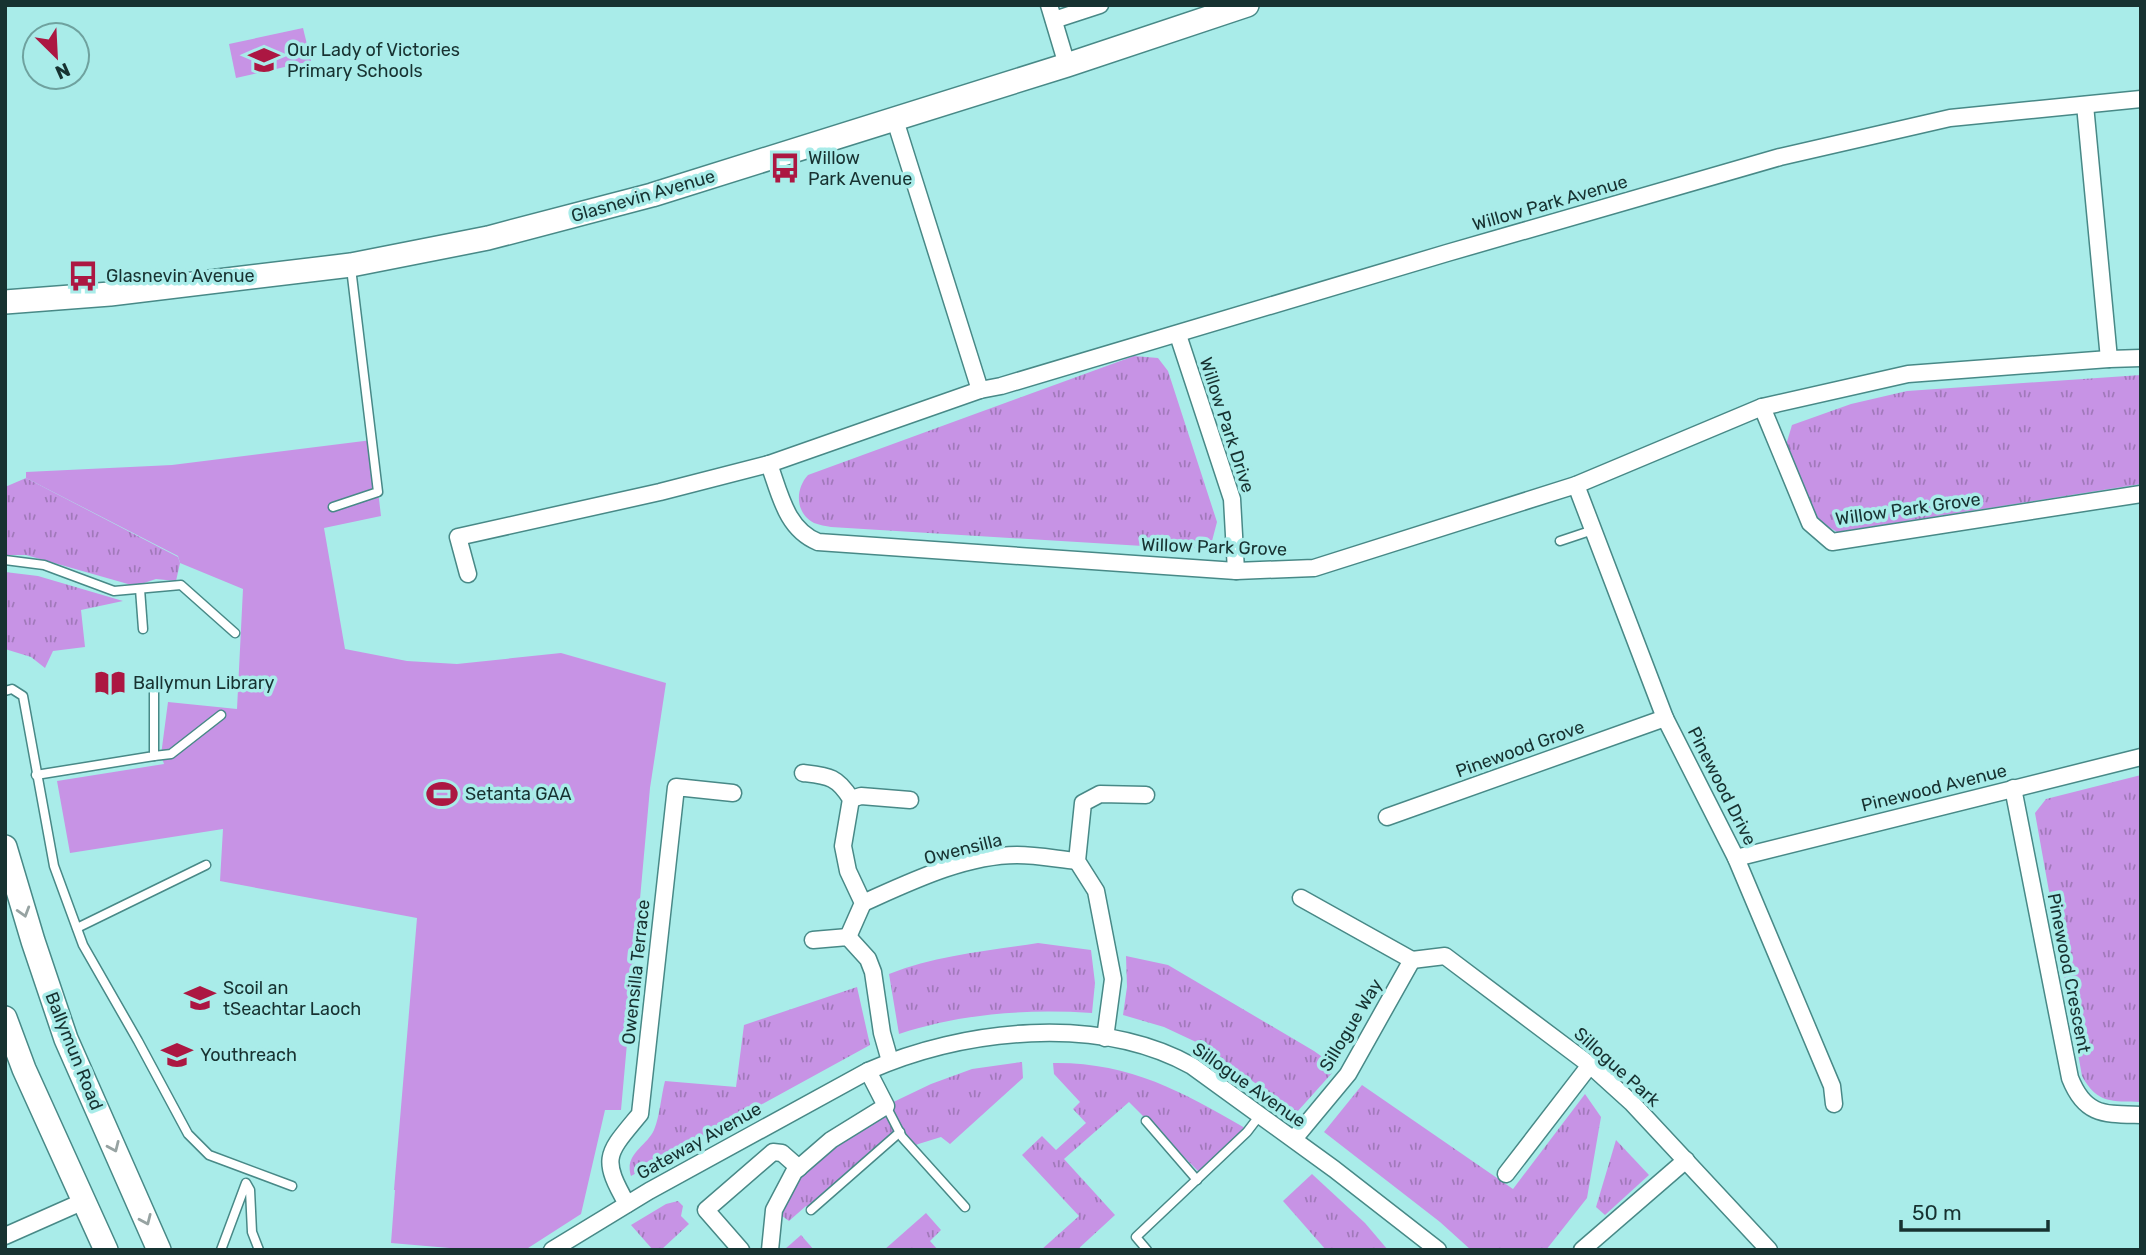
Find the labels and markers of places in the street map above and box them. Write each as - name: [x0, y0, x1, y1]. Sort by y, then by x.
- place label: Our Lady of Victories Primary Schools: [287, 39, 460, 82]
- school or university icon: Our Lady of Victories Primary Schools: [247, 43, 281, 77]
- place label: Willow Park Avenue: [808, 147, 912, 190]
- bus stop icon: Willow Park Avenue: [768, 151, 802, 185]
- bus stop icon: Glasnevin Avenue: [66, 259, 100, 293]
- place label: Glasnevin Avenue: [106, 265, 255, 287]
- library icon: Ballymun Library: [93, 666, 127, 700]
- place label: Ballymun Library: [133, 672, 274, 694]
- sports icon: Setanta GAA: [425, 777, 459, 811]
- place label: Setanta GAA: [465, 783, 571, 805]
- place label: Scoil an tSeachtar Laoch: [223, 977, 361, 1020]
- school or university icon: Scoil an tSeachtar Laoch: [183, 981, 217, 1015]
- school or university icon: Youthreach: [160, 1038, 194, 1072]
- place label: Youthreach: [200, 1044, 297, 1066]

